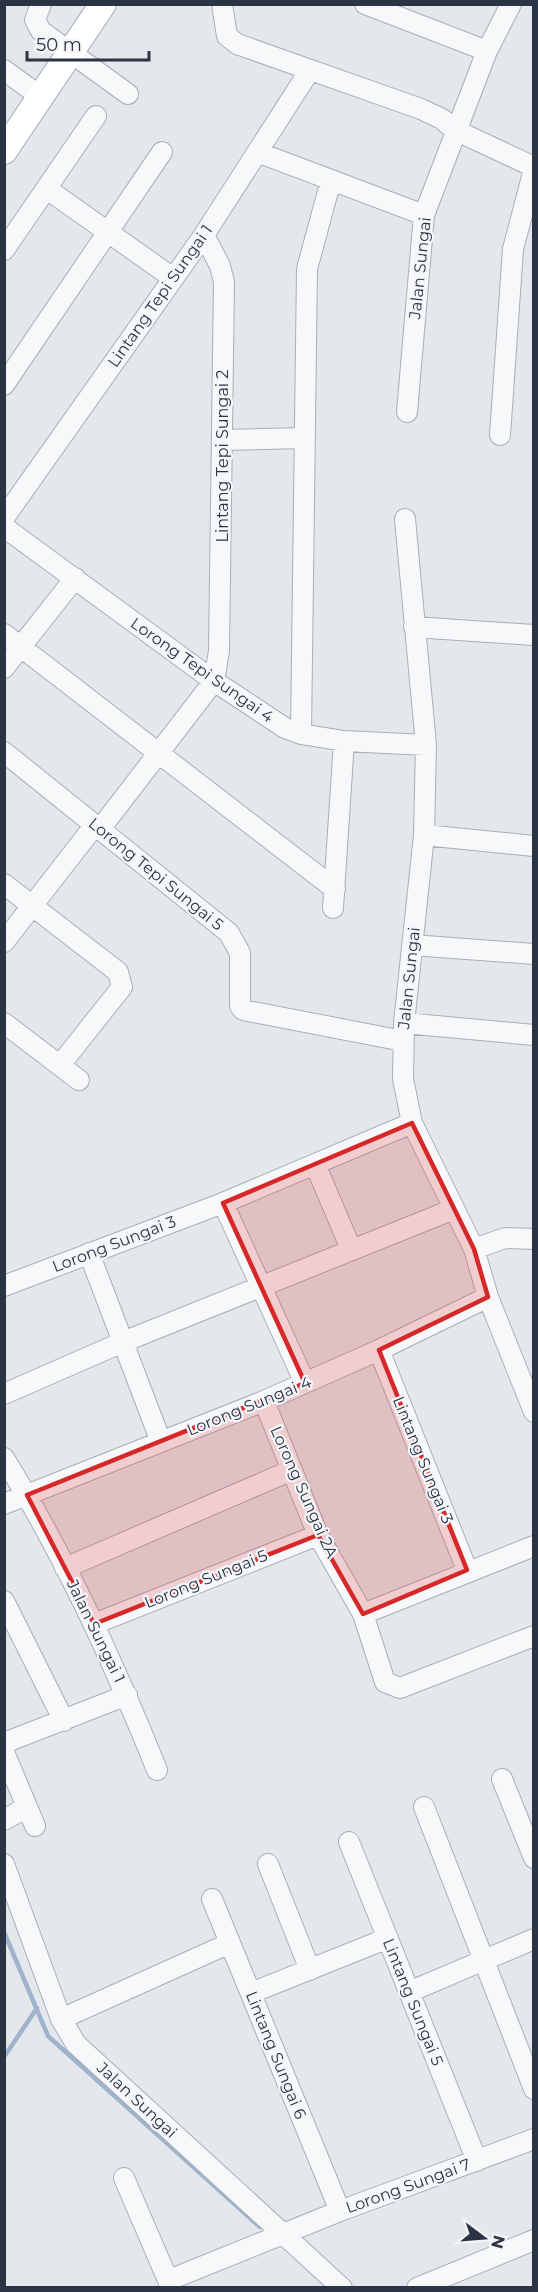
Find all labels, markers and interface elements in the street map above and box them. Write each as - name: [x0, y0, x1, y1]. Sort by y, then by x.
- scale bar: [27, 24, 148, 62]
- text: 50 m: [36, 34, 82, 56]
- street label: Jalan Sungai: [405, 216, 435, 321]
- street label: Lintang Tepi Sungai 1: [104, 221, 216, 371]
- street label: Lintang Tepi Sungai 2: [213, 370, 232, 542]
- street label: Lorong Tepi Sungai 4: [127, 614, 277, 727]
- street label: Lorong Tepi Sungai 5: [85, 814, 227, 934]
- street label: Jalan Sungai: [394, 926, 424, 1031]
- street label: Lorong Sungai 3: [50, 1212, 178, 1276]
- street label: Lorong Sungai 4: [184, 1372, 314, 1440]
- street label: Lintang Sungai 3: [389, 1394, 457, 1526]
- street label: Lorong Sungai 2A: [266, 1423, 342, 1561]
- street label: Lorong Sungai 5: [142, 1546, 270, 1612]
- street label: Jalan Sungai 1: [62, 1575, 129, 1686]
- street label: Lintang Sungai 5: [379, 1936, 447, 2068]
- street label: Lintang Sungai 6: [242, 1988, 310, 2122]
- street label: Jalan Sungai: [92, 2057, 181, 2142]
- street label: Lorong Sungai 7: [343, 2155, 473, 2217]
- north arrow: [454, 2208, 514, 2268]
- text: N: [487, 2233, 509, 2251]

